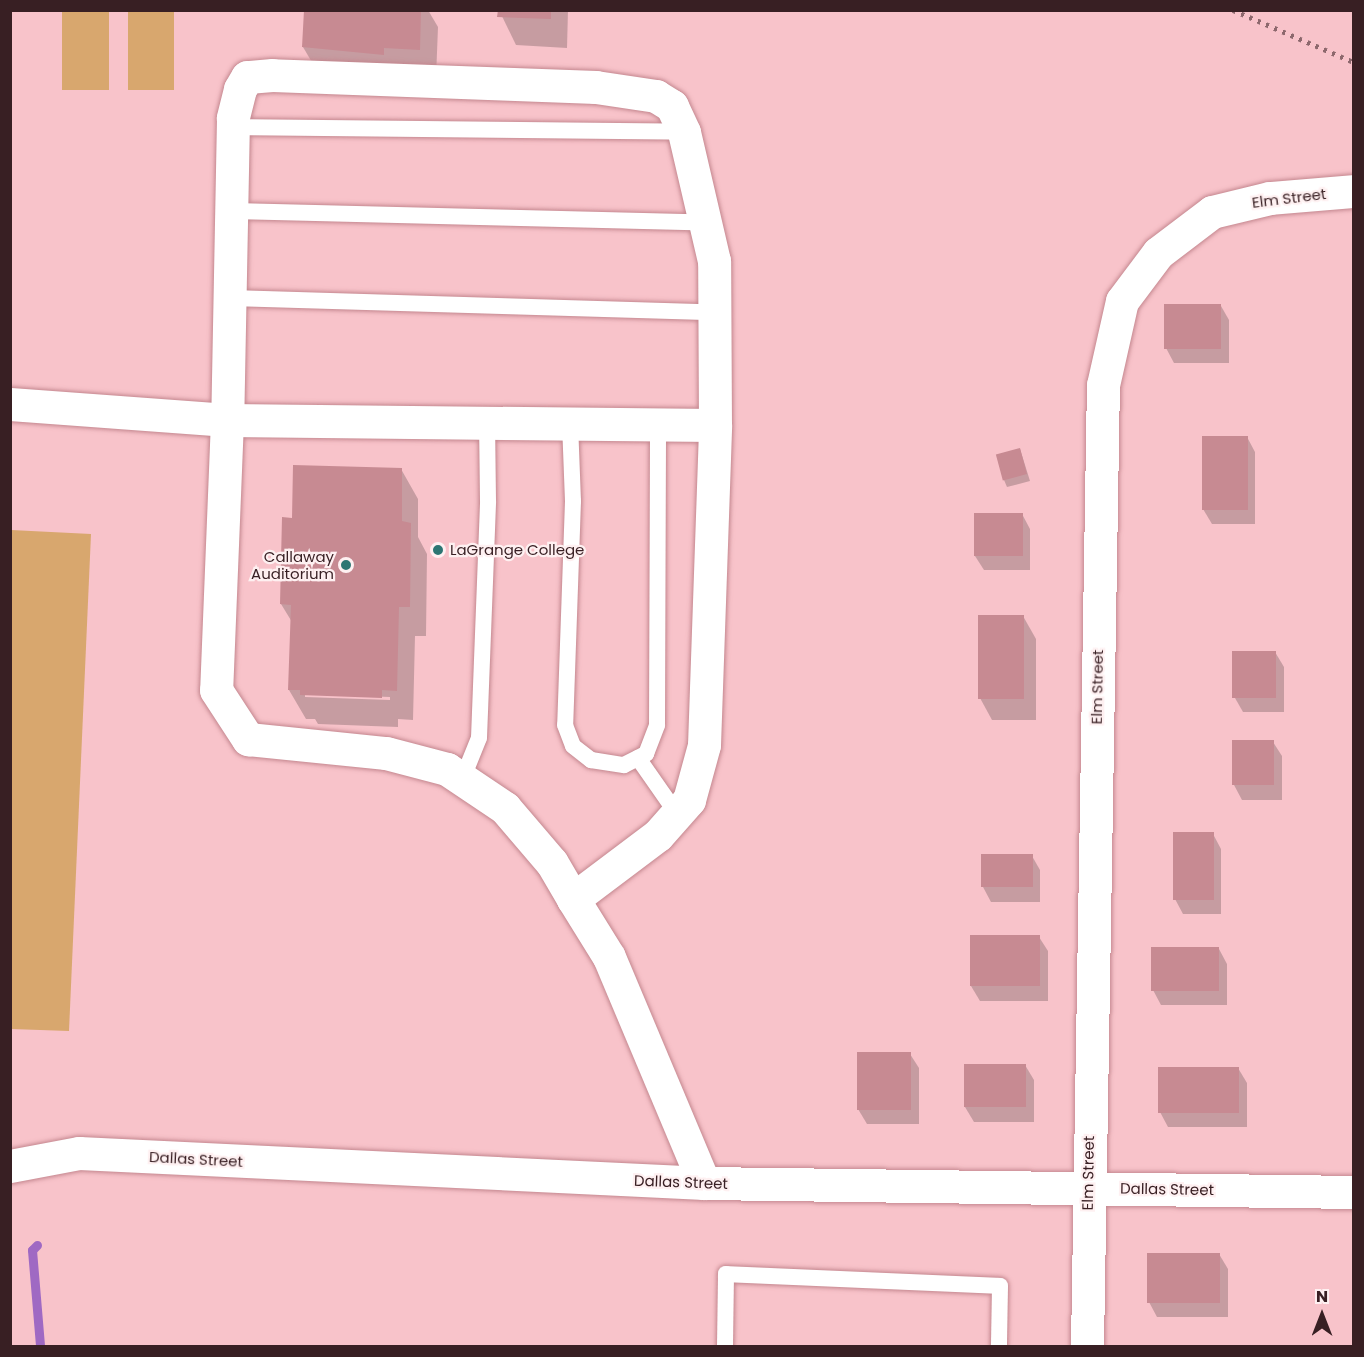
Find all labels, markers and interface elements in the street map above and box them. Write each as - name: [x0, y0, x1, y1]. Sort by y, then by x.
- street label: Elm Street: [1251, 185, 1327, 211]
- place label: LaGrange College: [450, 541, 584, 559]
- marker: LaGrange College: [431, 543, 445, 557]
- place label: Callaway Auditorium: [251, 547, 334, 582]
- marker: Callaway Auditorium: [339, 558, 353, 572]
- street label: Elm Street: [1087, 649, 1107, 725]
- street label: Elm Street: [1078, 1135, 1098, 1211]
- street label: Dallas Street: [149, 1148, 243, 1170]
- street label: Dallas Street: [634, 1171, 728, 1193]
- street label: Dallas Street: [1120, 1179, 1214, 1199]
- north arrow: [1292, 1285, 1352, 1345]
- text: N: [1316, 1285, 1328, 1308]

